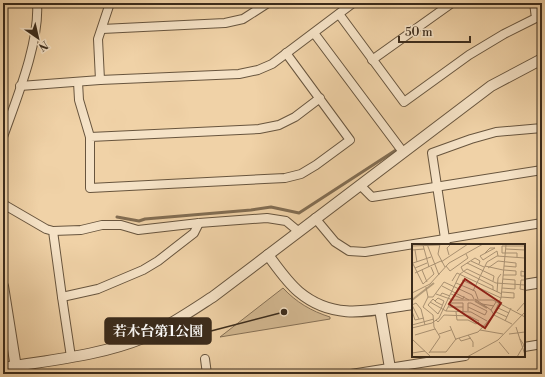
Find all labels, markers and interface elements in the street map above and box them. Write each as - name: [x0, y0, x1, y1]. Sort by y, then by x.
- north arrow: [18, 18, 58, 58]
- scale bar: [399, 18, 470, 44]
- text: 50 m: [405, 25, 433, 40]
- text: N: [35, 37, 51, 54]
- inset map: [412, 244, 525, 357]
- callout: 若木台第1公園: [105, 318, 211, 344]
- text: 若木台第1公園: [113, 323, 203, 341]

